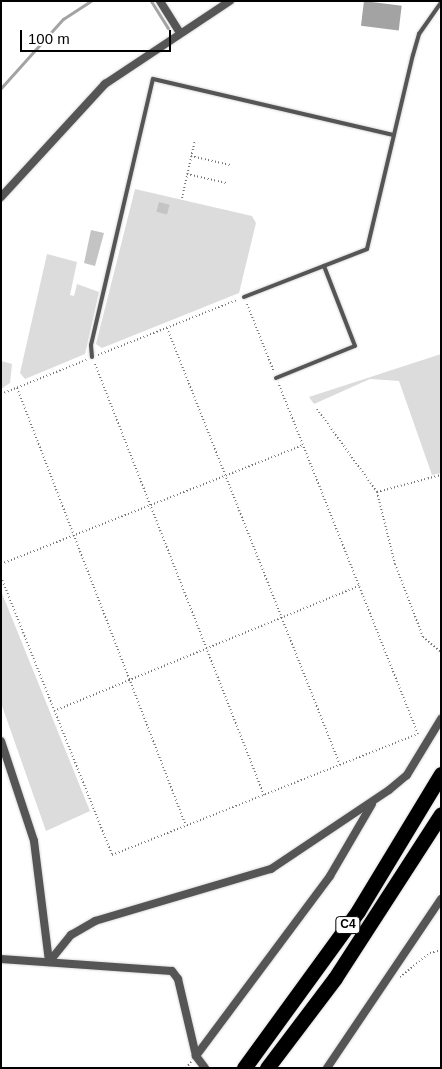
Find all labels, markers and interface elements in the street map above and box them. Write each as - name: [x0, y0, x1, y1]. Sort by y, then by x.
- scale bar: [22, 20, 174, 52]
- text: 100 m: [28, 30, 70, 47]
- road number: C4: [334, 916, 362, 934]

